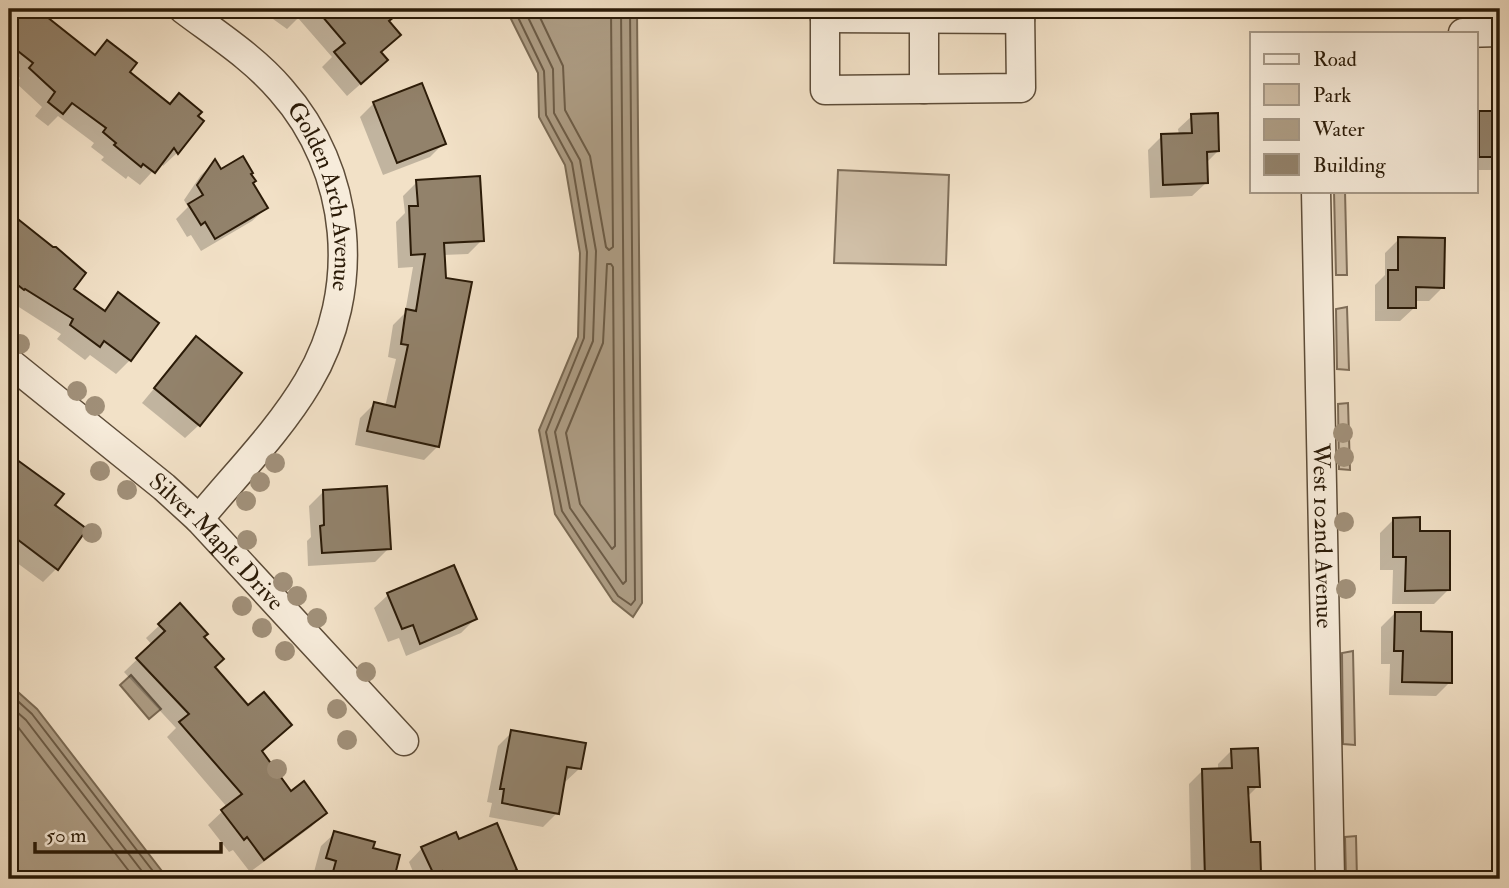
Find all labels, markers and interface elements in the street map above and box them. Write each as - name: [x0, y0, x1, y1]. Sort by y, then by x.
- legend: [1250, 32, 1478, 192]
- text: Road: [1313, 46, 1358, 73]
- text: Park: [1313, 82, 1351, 109]
- street label: Golden Arch Avenue: [280, 96, 358, 293]
- text: Water: [1312, 116, 1365, 143]
- text: Building: [1313, 152, 1386, 179]
- street label: West 102nd Avenue: [1305, 442, 1340, 629]
- street label: Silver Maple Drive: [143, 466, 291, 617]
- scale bar: [35, 811, 220, 855]
- text: 50 m: [46, 822, 87, 849]

